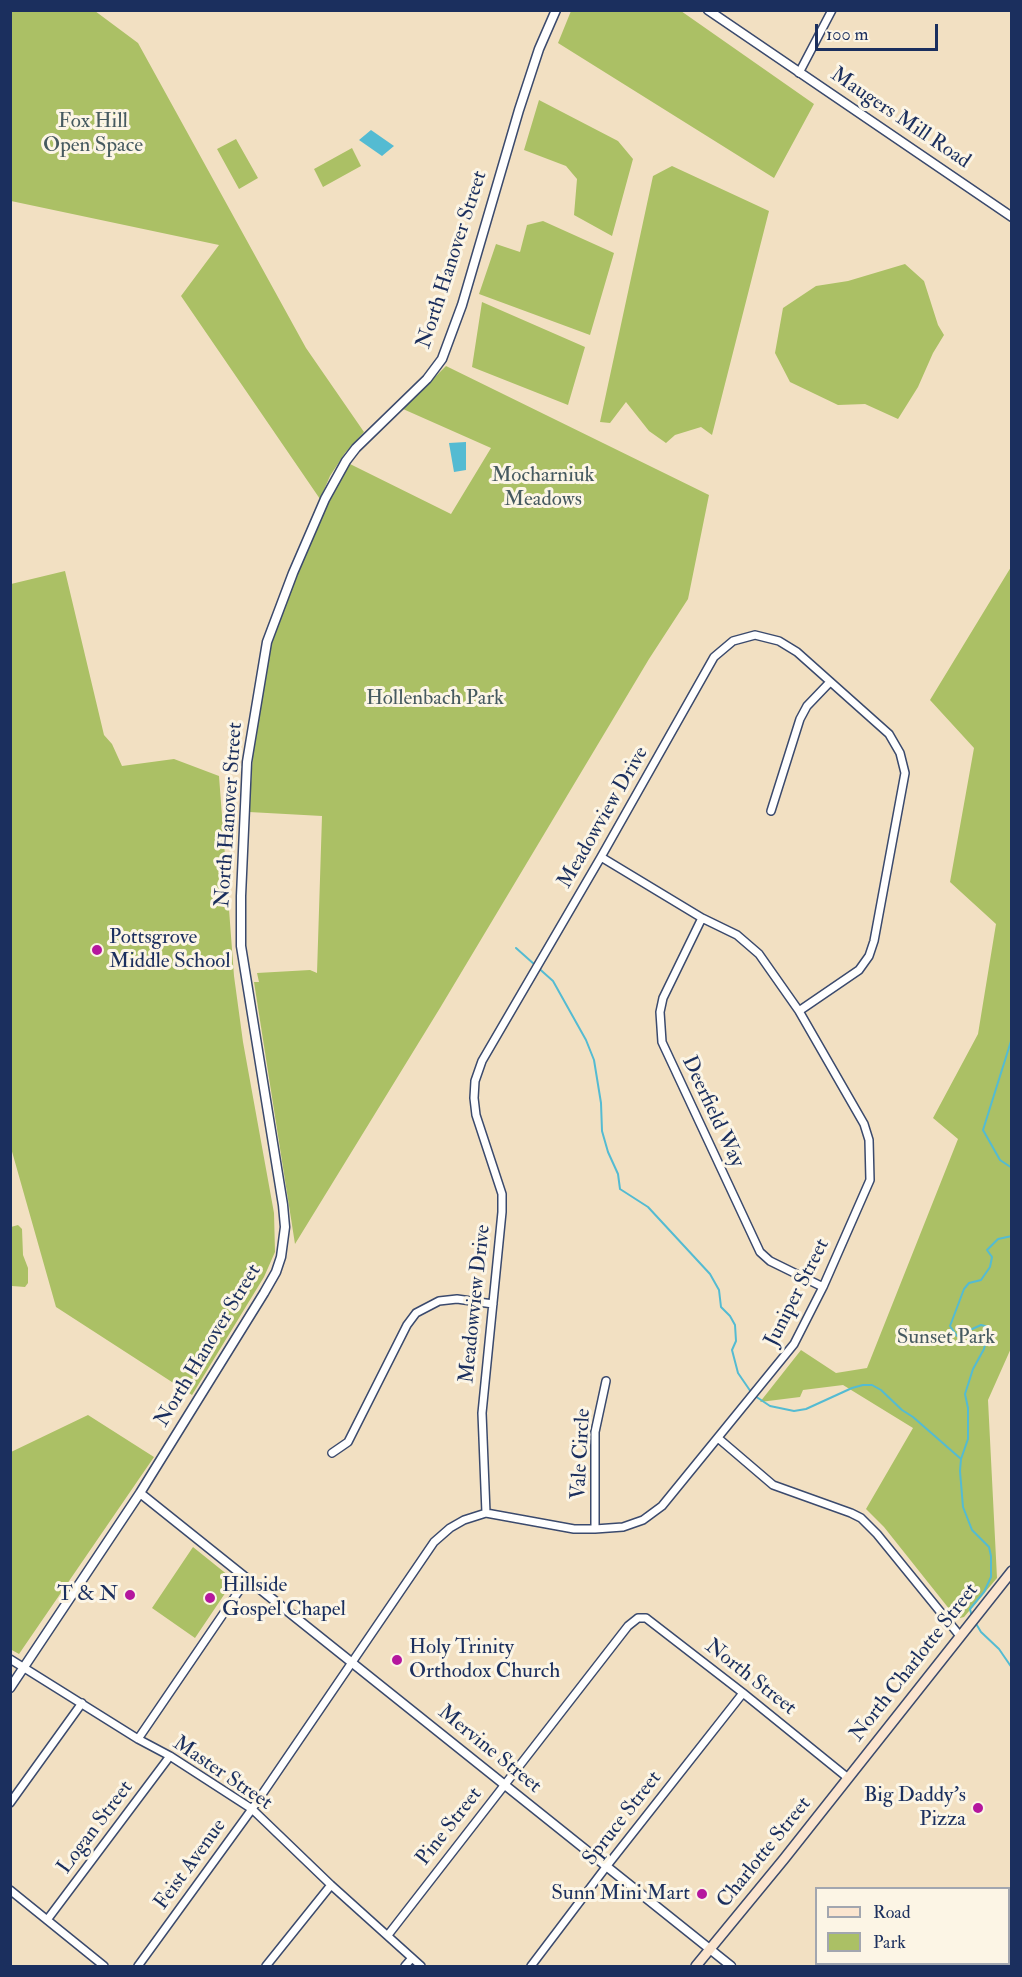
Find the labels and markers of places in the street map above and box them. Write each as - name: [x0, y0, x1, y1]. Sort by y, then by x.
- place label: Pottsgrove Middle School: [109, 925, 231, 975]
- marker: Pottsgrove Middle School: [90, 943, 104, 957]
- place label: Hillside Gospel Chapel: [222, 1573, 346, 1623]
- place label: T & N: [57, 1582, 118, 1608]
- marker: T & N: [123, 1588, 137, 1602]
- marker: Hillside Gospel Chapel: [203, 1591, 217, 1605]
- place label: Holy Trinity Orthodox Church: [409, 1635, 560, 1685]
- marker: Holy Trinity Orthodox Church: [390, 1653, 404, 1667]
- place label: Big Daddy's Pizza: [864, 1783, 966, 1833]
- marker: Big Daddy's Pizza: [971, 1801, 985, 1815]
- place label: Sunn Mini Mart: [551, 1881, 690, 1907]
- marker: Sunn Mini Mart: [695, 1887, 709, 1901]

